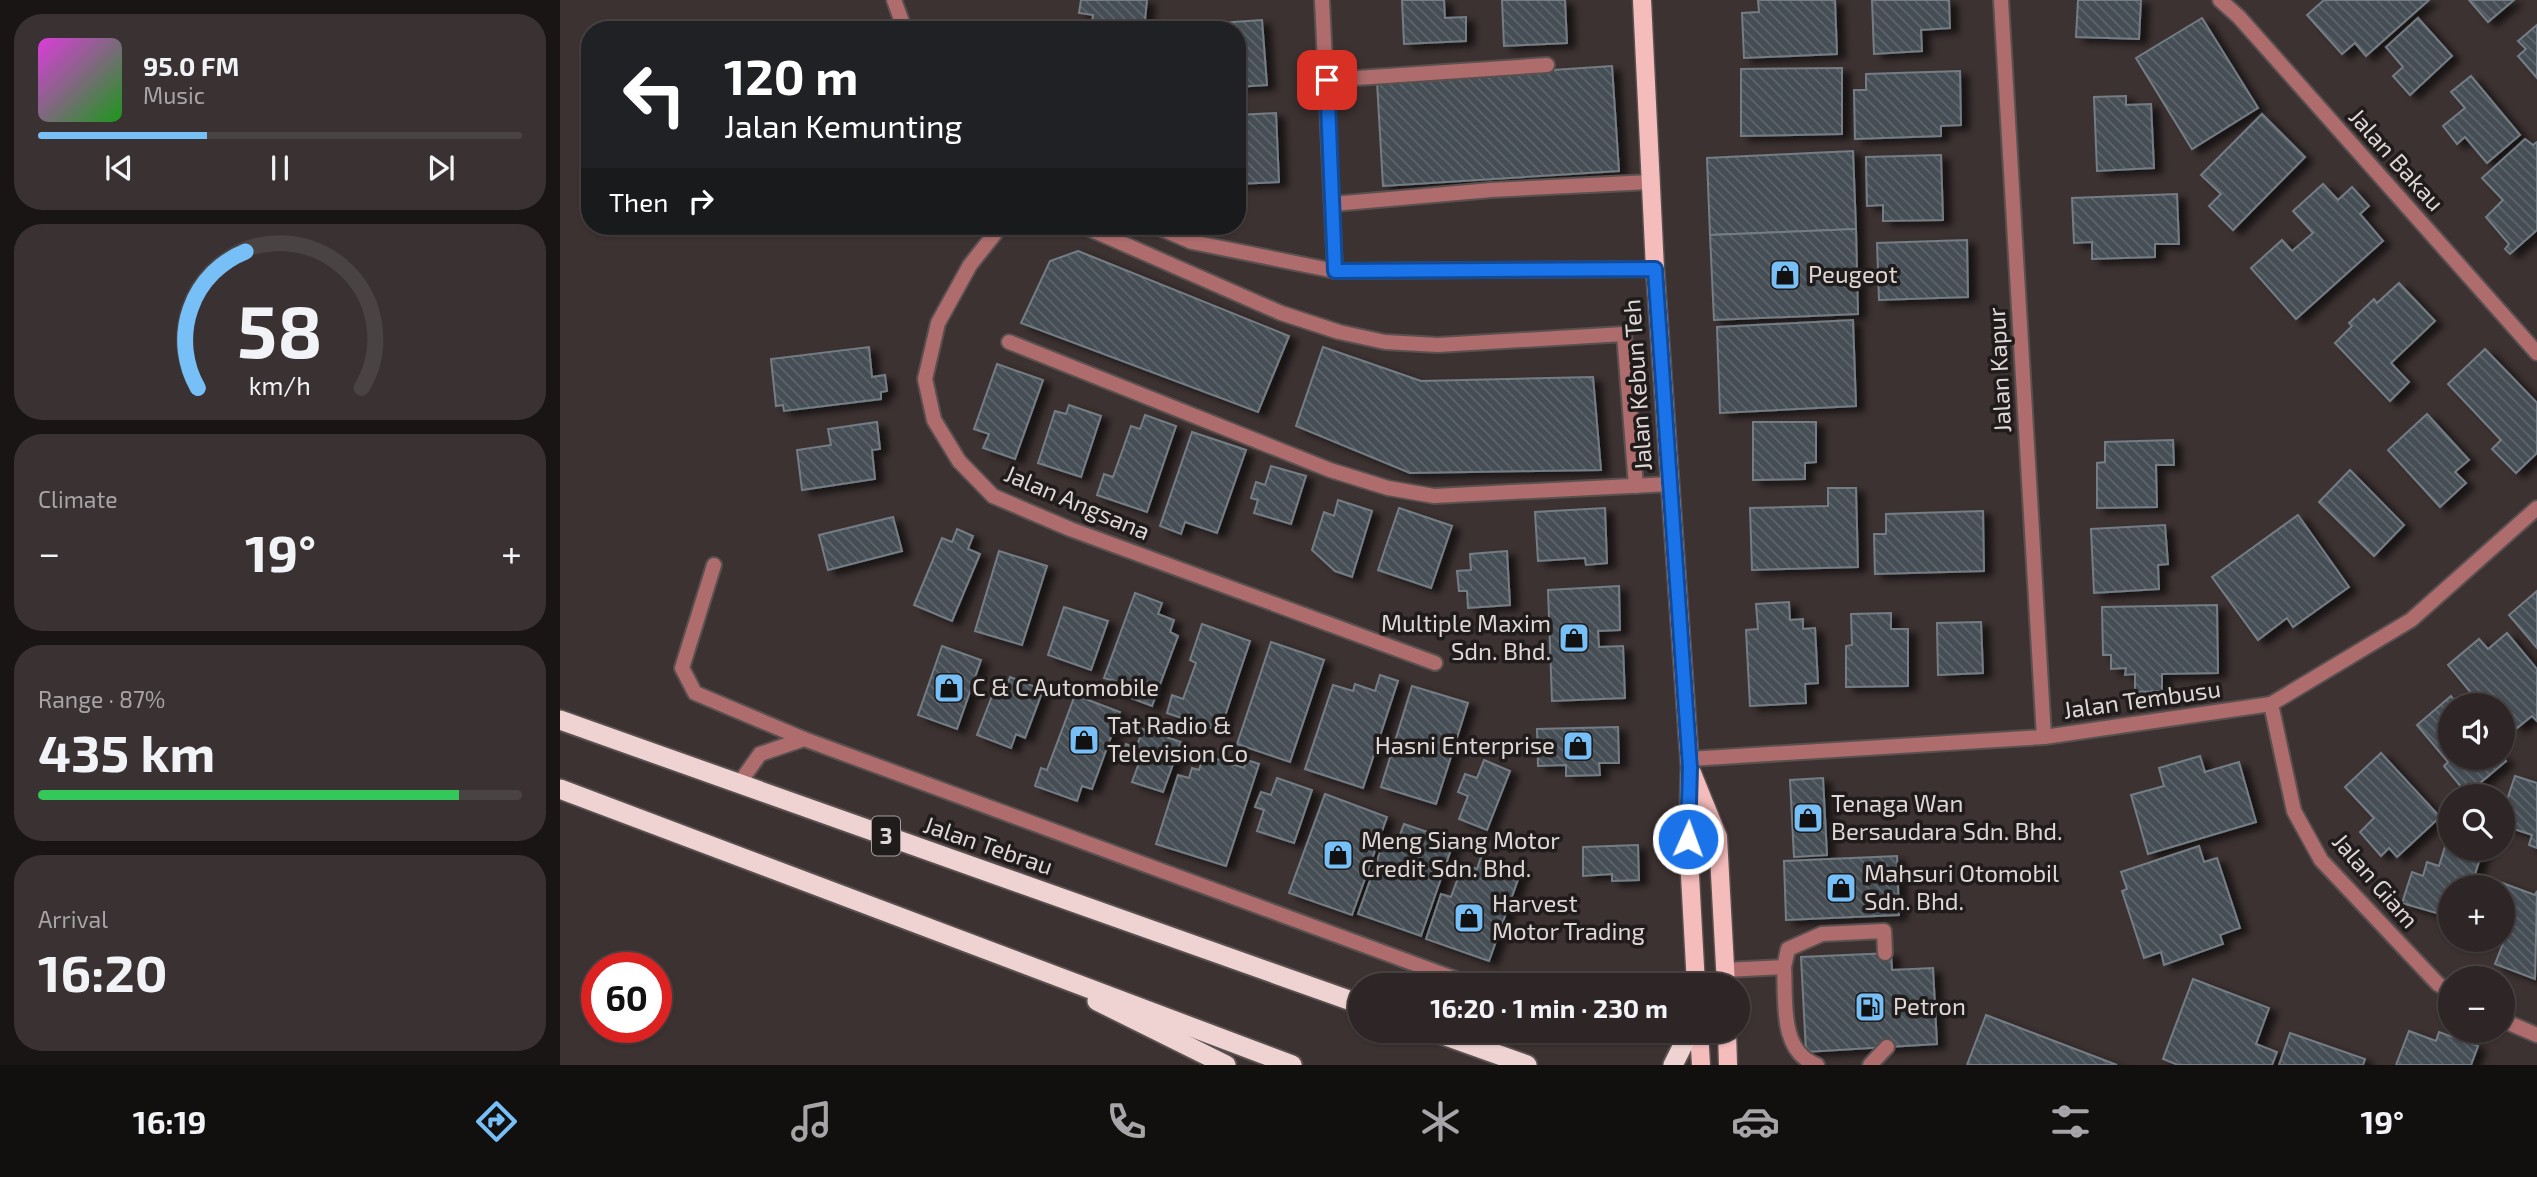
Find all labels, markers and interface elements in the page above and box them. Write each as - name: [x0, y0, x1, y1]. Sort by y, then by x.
- text: 120 m: [724, 46, 858, 105]
- icon: left: [609, 49, 700, 140]
- text: 95.0 FM: [143, 50, 239, 81]
- pin: [1297, 50, 1357, 110]
- icon: arrive: [1308, 61, 1346, 99]
- text: Music: [143, 81, 205, 109]
- street label: Jalan Bakau: [2343, 102, 2451, 216]
- text: Jalan Kemunting: [724, 106, 962, 144]
- icon: previous: [100, 149, 138, 187]
- icon: pause: [261, 149, 299, 187]
- icon: next: [422, 149, 460, 187]
- icon: right: [682, 182, 720, 220]
- text: Then: [609, 186, 668, 217]
- shop icon: Peugeot: [1768, 258, 1802, 292]
- place label: Peugeot: [1808, 259, 1898, 288]
- text: 58: [237, 286, 323, 374]
- street label: Jalan Kebun Teh: [1616, 298, 1657, 472]
- street label: Jalan Kapur: [1981, 306, 2016, 434]
- text: km/h: [249, 370, 311, 400]
- street label: Jalan Angsana: [1001, 458, 1155, 545]
- text: Climate: [38, 485, 118, 513]
- text: 19°: [245, 520, 316, 582]
- text: −: [38, 529, 60, 575]
- text: +: [501, 529, 522, 575]
- place label: Multiple Maxim Sdn. Bhd.: [1381, 608, 1551, 665]
- shop icon: Multiple Maxim Sdn. Bhd.: [1557, 621, 1591, 655]
- shop icon: C & C Automobile: [932, 671, 966, 705]
- place label: C & C Automobile: [972, 672, 1159, 701]
- street label: Jalan Tembusu: [2061, 673, 2222, 724]
- text: Range · 87%: [38, 685, 165, 713]
- map controls: [2438, 693, 2515, 1043]
- button: sound: [2438, 693, 2515, 770]
- place label: Tat Radio & Television Co: [1107, 710, 1248, 767]
- text: 435 km: [38, 720, 215, 782]
- shop icon: Tat Radio & Television Co: [1067, 723, 1101, 757]
- shop icon: Hasni Enterprise: [1561, 729, 1595, 763]
- place label: Hasni Enterprise: [1375, 730, 1555, 759]
- button: search: [2438, 784, 2515, 861]
- place label: Tenaga Wan Bersaudara Sdn. Bhd.: [1831, 788, 2063, 845]
- shop icon: Tenaga Wan Bersaudara Sdn. Bhd.: [1791, 801, 1825, 835]
- position arrow: [1651, 802, 1725, 876]
- street label: Jalan Tebrau: [920, 809, 1057, 880]
- road number: 3: [872, 816, 900, 856]
- place label: Meng Siang Motor Credit Sdn. Bhd.: [1361, 825, 1560, 882]
- street label: Jalan Giam: [2327, 827, 2425, 933]
- shop icon: Meng Siang Motor Credit Sdn. Bhd.: [1321, 838, 1355, 872]
- place label: Mahsuri Otomobil Sdn. Bhd.: [1864, 858, 2059, 915]
- shop icon: Mahsuri Otomobil Sdn. Bhd.: [1824, 871, 1858, 905]
- button: +: [2438, 875, 2515, 952]
- place label: Harvest Motor Trading: [1492, 888, 1645, 945]
- shop icon: Harvest Motor Trading: [1452, 901, 1486, 935]
- text: Arrival: [38, 905, 108, 933]
- text: 16:20: [38, 940, 168, 1002]
- speed limit sign: 60: [581, 952, 672, 1043]
- button: −: [2438, 966, 2515, 1043]
- fuel station icon: Petron: [1853, 990, 1887, 1024]
- place label: Petron: [1893, 991, 1966, 1020]
- text: 16:20 · 1 min · 230 m: [1430, 992, 1668, 1023]
- icon: directions: [472, 1097, 521, 1146]
- icon: music: [787, 1097, 836, 1146]
- icon: phone: [1102, 1097, 1151, 1146]
- icon: climate: [1416, 1097, 1465, 1146]
- icon: car: [1731, 1097, 1780, 1146]
- icon: filters: [2046, 1097, 2095, 1146]
- text: 16:19: [133, 1102, 206, 1140]
- text: 19°: [2360, 1102, 2404, 1140]

